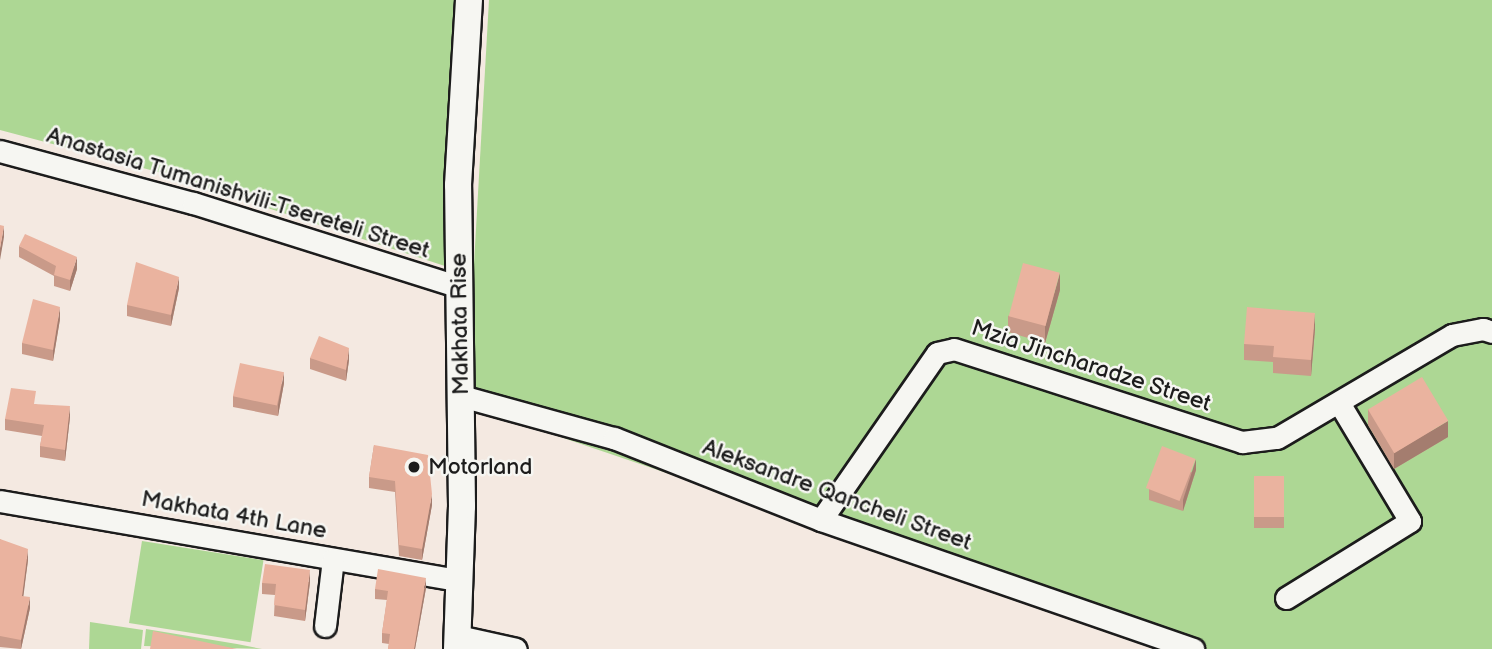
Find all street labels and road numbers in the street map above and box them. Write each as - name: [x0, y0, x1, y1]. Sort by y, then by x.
- street label: Anastasia Tumanishvili-Tsereteli Street: [43, 121, 433, 265]
- street label: Makhata Rise: [445, 253, 475, 395]
- street label: Mzia Jincharadze Street: [967, 314, 1215, 418]
- street label: Aleksandre Qancheli Street: [699, 433, 975, 557]
- street label: Makhata 4th Lane: [139, 485, 329, 545]

